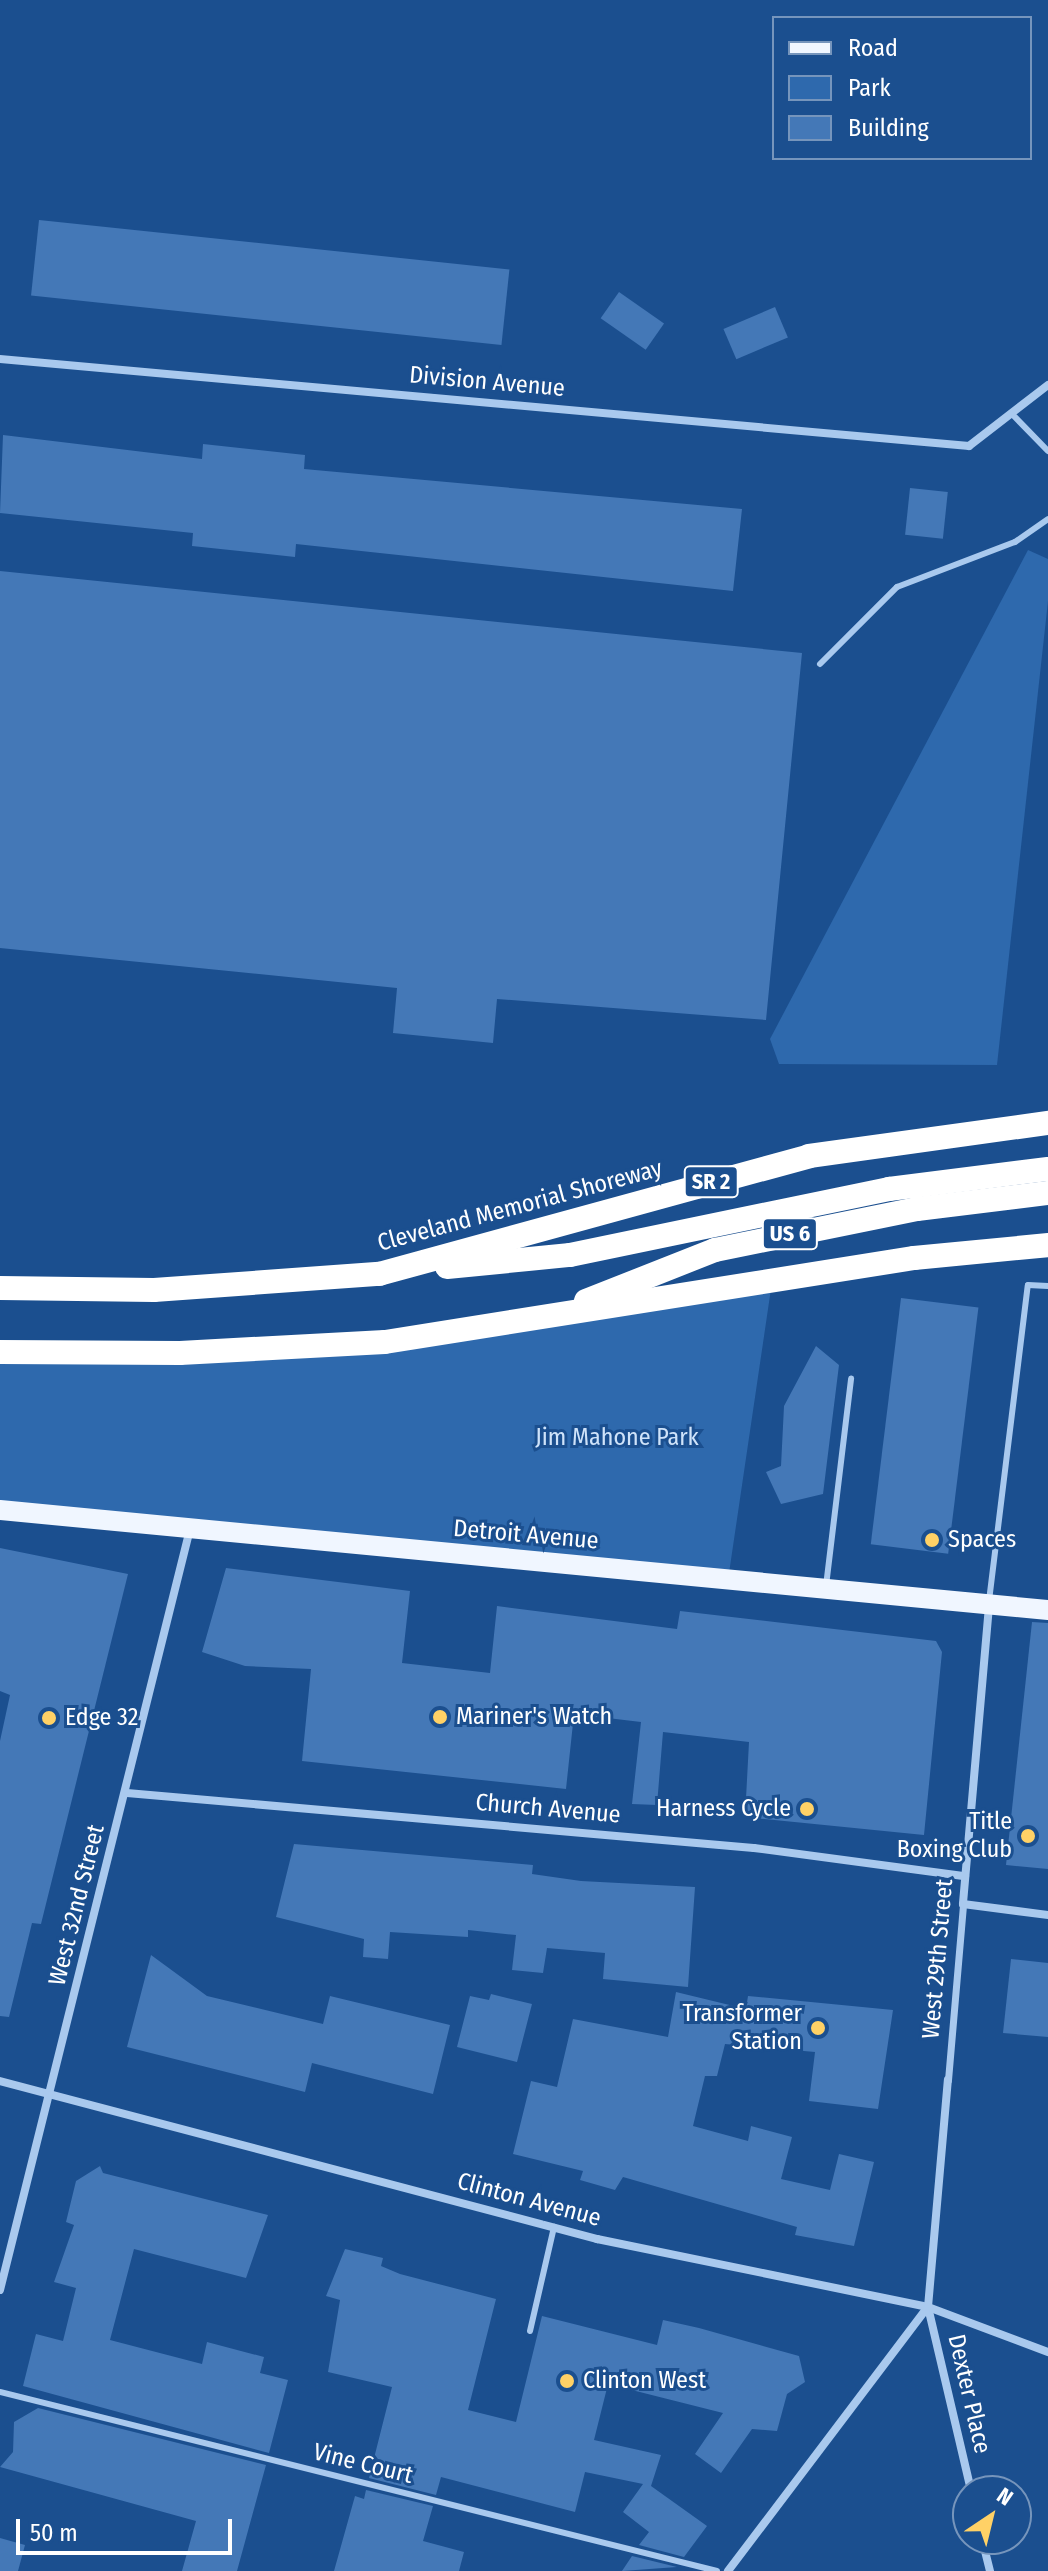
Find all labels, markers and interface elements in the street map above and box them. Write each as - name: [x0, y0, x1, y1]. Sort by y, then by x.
- legend: [772, 16, 1032, 160]
- text: Road: [848, 34, 898, 62]
- text: Park: [848, 74, 891, 102]
- text: Building: [848, 114, 929, 142]
- street label: Division Avenue: [408, 361, 566, 403]
- street label: Cleveland Memorial Shoreway: [374, 1154, 666, 1258]
- road number: SR 2: [683, 1164, 739, 1200]
- road number: US 6: [760, 1216, 820, 1252]
- park label: Jim Mahone Park: [535, 1424, 699, 1452]
- street label: Detroit Avenue: [452, 1514, 600, 1556]
- place label: Spaces: [948, 1526, 1016, 1554]
- marker: Spaces: [923, 1531, 941, 1549]
- place label: Mariner's Watch: [456, 1703, 612, 1731]
- place label: Edge 32: [65, 1704, 138, 1732]
- marker: Mariner's Watch: [431, 1708, 449, 1726]
- marker: Edge 32: [40, 1709, 58, 1727]
- street label: Church Avenue: [474, 1788, 622, 1830]
- place label: Harness Cycle: [656, 1795, 791, 1823]
- marker: Harness Cycle: [798, 1800, 816, 1818]
- place label: Title Boxing Club: [897, 1808, 1012, 1864]
- street label: West 32nd Street: [43, 1822, 111, 1988]
- marker: Title Boxing Club: [1019, 1827, 1037, 1845]
- street label: West 29th Street: [917, 1878, 959, 2040]
- place label: Transformer Station: [683, 2000, 802, 2056]
- marker: Transformer Station: [809, 2019, 827, 2037]
- street label: Clinton Avenue: [454, 2167, 604, 2233]
- street label: Dexter Place: [941, 2332, 997, 2456]
- place label: Clinton West: [583, 2367, 706, 2395]
- marker: Clinton West: [558, 2372, 576, 2390]
- street label: Vine Court: [310, 2438, 416, 2490]
- north arrow: [952, 2475, 1032, 2555]
- text: N: [992, 2482, 1018, 2511]
- scale bar: [20, 2503, 236, 2553]
- text: 50 m: [30, 2519, 78, 2547]

